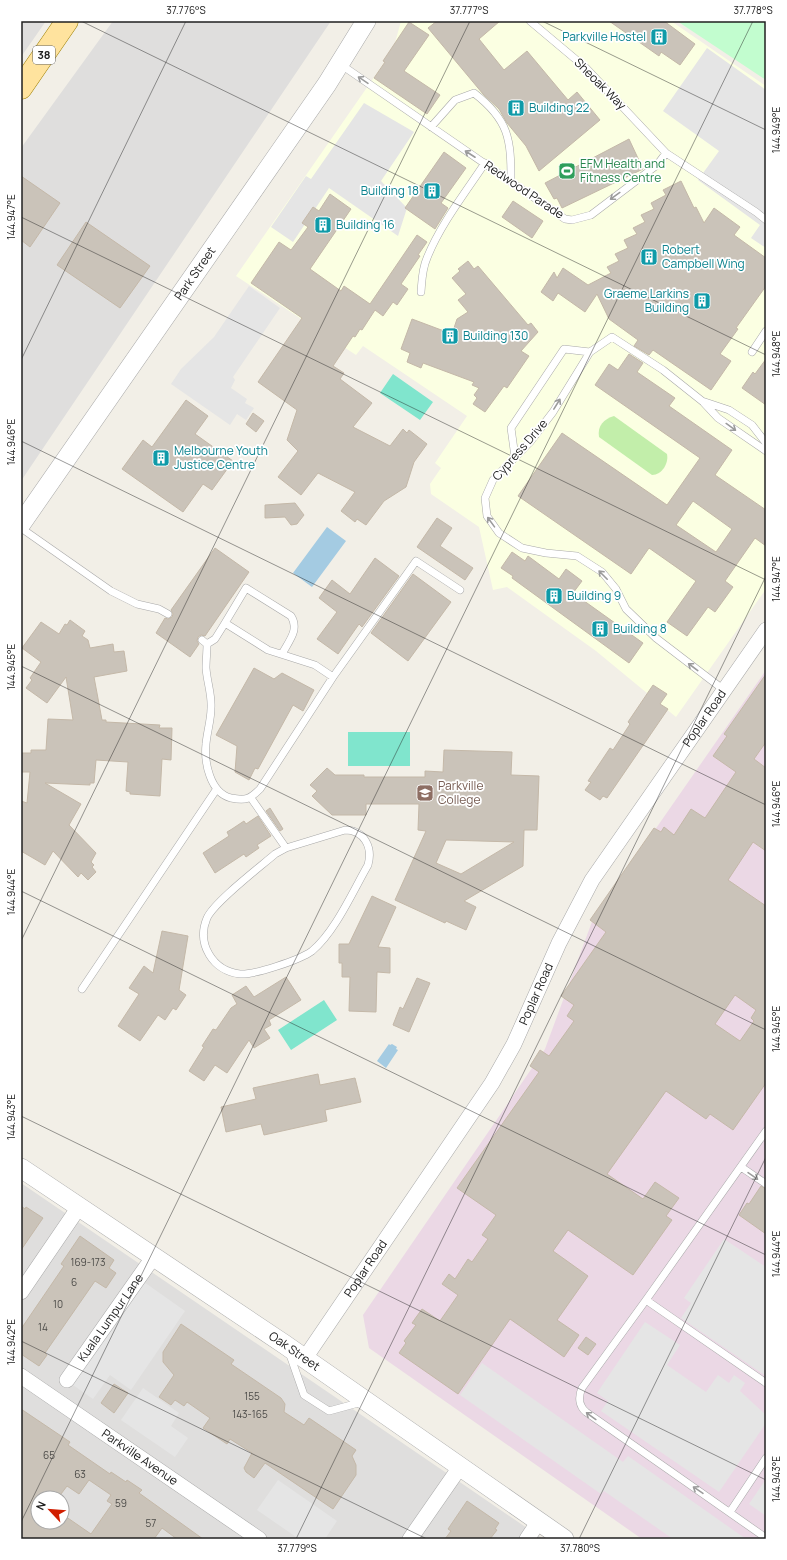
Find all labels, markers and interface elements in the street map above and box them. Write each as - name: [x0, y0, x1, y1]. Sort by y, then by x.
- text: 37.776°S: [166, 3, 206, 17]
- text: 37.777°S: [450, 3, 488, 17]
- text: 37.778°S: [733, 3, 773, 17]
- building icon: Parkville Hostel: [649, 27, 669, 47]
- place label: Parkville Hostel: [562, 28, 646, 45]
- road number: 38: [33, 46, 55, 64]
- street label: Sheoak Way: [571, 54, 631, 114]
- one-way arrow: [358, 76, 369, 84]
- building icon: Building 22: [506, 98, 526, 118]
- place label: Building 22: [529, 99, 589, 116]
- text: 144.949°E: [769, 106, 783, 153]
- one-way arrow: [465, 149, 476, 158]
- place label: EFM Health and Fitness Centre: [580, 155, 665, 186]
- street label: Redwood Parade: [481, 157, 568, 223]
- sports icon: EFM Health and Fitness Centre: [557, 161, 577, 181]
- building icon: Building 18: [422, 181, 442, 201]
- place label: Building 18: [361, 182, 419, 199]
- one-way arrow: [610, 191, 621, 200]
- text: 144.947°E: [4, 194, 18, 240]
- building icon: Building 16: [313, 215, 333, 235]
- place label: Building 16: [336, 216, 395, 233]
- place label: Robert Campbell Wing: [662, 241, 745, 272]
- street label: Park Street: [170, 243, 219, 303]
- building icon: Robert Campbell Wing: [639, 247, 659, 267]
- place label: Graeme Larkins Building: [604, 285, 689, 316]
- building icon: Graeme Larkins Building: [692, 291, 712, 311]
- building icon: Building 130: [440, 326, 460, 346]
- place label: Building 130: [463, 327, 528, 344]
- text: 144.948°E: [769, 331, 783, 377]
- one-way arrow: [553, 399, 561, 410]
- street label: Cypress Drive: [488, 415, 551, 484]
- text: 144.946°E: [4, 418, 18, 465]
- one-way arrow: [725, 423, 736, 431]
- place label: Melbourne Youth Justice Centre: [174, 442, 268, 473]
- building icon: Melbourne Youth Justice Centre: [151, 448, 171, 468]
- one-way arrow: [486, 516, 495, 527]
- text: 144.947°E: [769, 556, 783, 602]
- one-way arrow: [598, 570, 608, 580]
- building icon: Building 9: [544, 586, 564, 606]
- place label: Building 9: [567, 587, 621, 604]
- building icon: Building 8: [590, 619, 610, 639]
- place label: Building 8: [613, 620, 667, 637]
- text: 144.945°E: [4, 644, 18, 690]
- one-way arrow: [688, 662, 699, 671]
- street label: Poplar Road: [678, 686, 730, 750]
- place label: Parkville College: [438, 777, 483, 808]
- text: 144.946°E: [769, 780, 783, 827]
- school or university icon: Parkville College: [415, 783, 435, 803]
- text: 144.944°E: [4, 868, 18, 915]
- street label: Poplar Road: [515, 960, 557, 1028]
- text: 144.945°E: [769, 1006, 783, 1052]
- text: 144.943°E: [4, 1094, 18, 1140]
- one-way arrow: [748, 1172, 759, 1180]
- text: 144.944°E: [769, 1230, 783, 1277]
- street label: Poplar Road: [340, 1236, 391, 1301]
- house number: 169-173: [71, 1255, 105, 1269]
- street label: Kuala Lumpur Lane: [73, 1270, 147, 1365]
- house number: 6: [71, 1275, 77, 1289]
- house number: 10: [53, 1297, 63, 1311]
- text: 144.942°E: [4, 1319, 18, 1365]
- house number: 14: [38, 1320, 48, 1334]
- street label: Oak Street: [265, 1327, 324, 1375]
- house number: 155: [244, 1389, 260, 1403]
- house number: 143-165: [232, 1407, 268, 1421]
- one-way arrow: [586, 1412, 597, 1420]
- street label: Parkville Avenue: [99, 1425, 182, 1489]
- house number: 65: [43, 1448, 55, 1462]
- text: 144.943°E: [769, 1456, 783, 1502]
- house number: 63: [74, 1467, 86, 1481]
- one-way arrow: [692, 1486, 703, 1494]
- north arrow: [30, 1490, 70, 1530]
- house number: 59: [115, 1496, 127, 1510]
- text: N: [32, 1498, 49, 1512]
- house number: 57: [146, 1516, 156, 1530]
- text: 37.779°S: [277, 1541, 317, 1555]
- text: 37.780°S: [560, 1541, 600, 1555]

